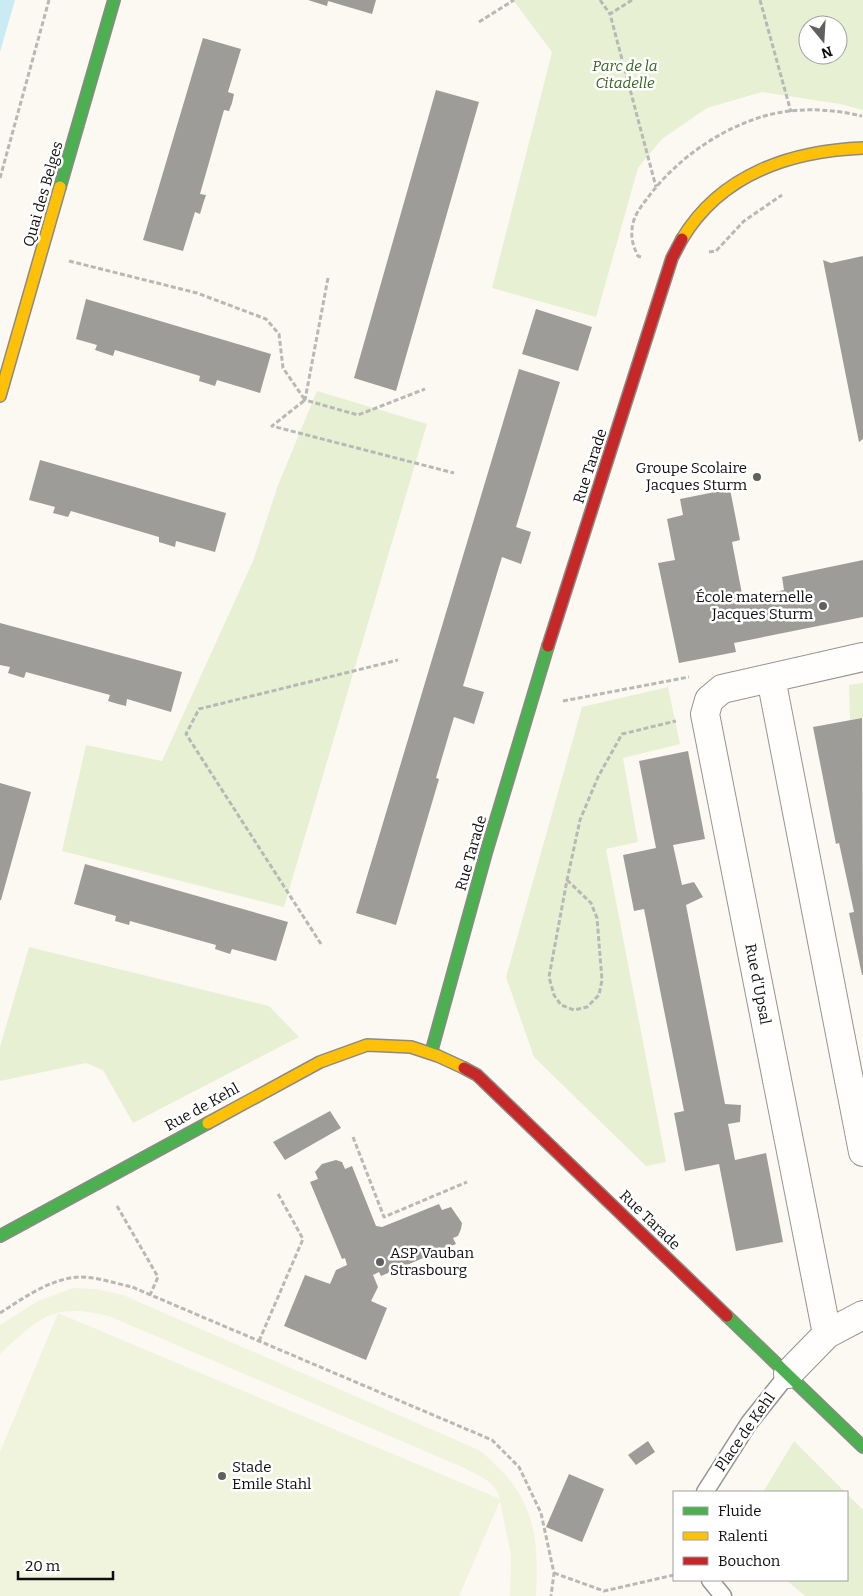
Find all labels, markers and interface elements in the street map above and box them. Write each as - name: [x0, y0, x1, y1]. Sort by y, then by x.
- north arrow: [798, 15, 848, 65]
- text: N: [819, 42, 835, 62]
- park label: Parc de la Citadelle: [592, 57, 658, 92]
- street label: Quai des Belges: [19, 139, 67, 249]
- street label: Rue Tarade: [569, 426, 611, 506]
- place label: Groupe Scolaire Jacques Sturm: [635, 459, 748, 494]
- marker: Groupe Scolaire Jacques Sturm: [751, 471, 763, 483]
- place label: École maternelle Jacques Sturm: [695, 588, 814, 623]
- marker: École maternelle Jacques Sturm: [817, 600, 829, 612]
- street label: Rue Tarade: [452, 813, 490, 893]
- street label: Rue d'Upsal: [741, 942, 775, 1026]
- street label: Rue de Kehl: [162, 1079, 242, 1135]
- street label: Rue Tarade: [616, 1187, 684, 1253]
- place label: ASP Vauban Strasbourg: [390, 1244, 474, 1279]
- marker: ASP Vauban Strasbourg: [374, 1256, 386, 1268]
- street label: Place de Kehl: [711, 1389, 779, 1475]
- place label: Stade Emile Stahl: [232, 1458, 311, 1493]
- marker: Stade Emile Stahl: [216, 1470, 228, 1482]
- legend: [673, 1491, 848, 1581]
- text: Fluide: [718, 1502, 761, 1520]
- text: Ralenti: [718, 1527, 768, 1545]
- scale bar: [18, 1548, 112, 1580]
- text: Bouchon: [718, 1552, 781, 1570]
- text: 20 m: [25, 1557, 61, 1575]

